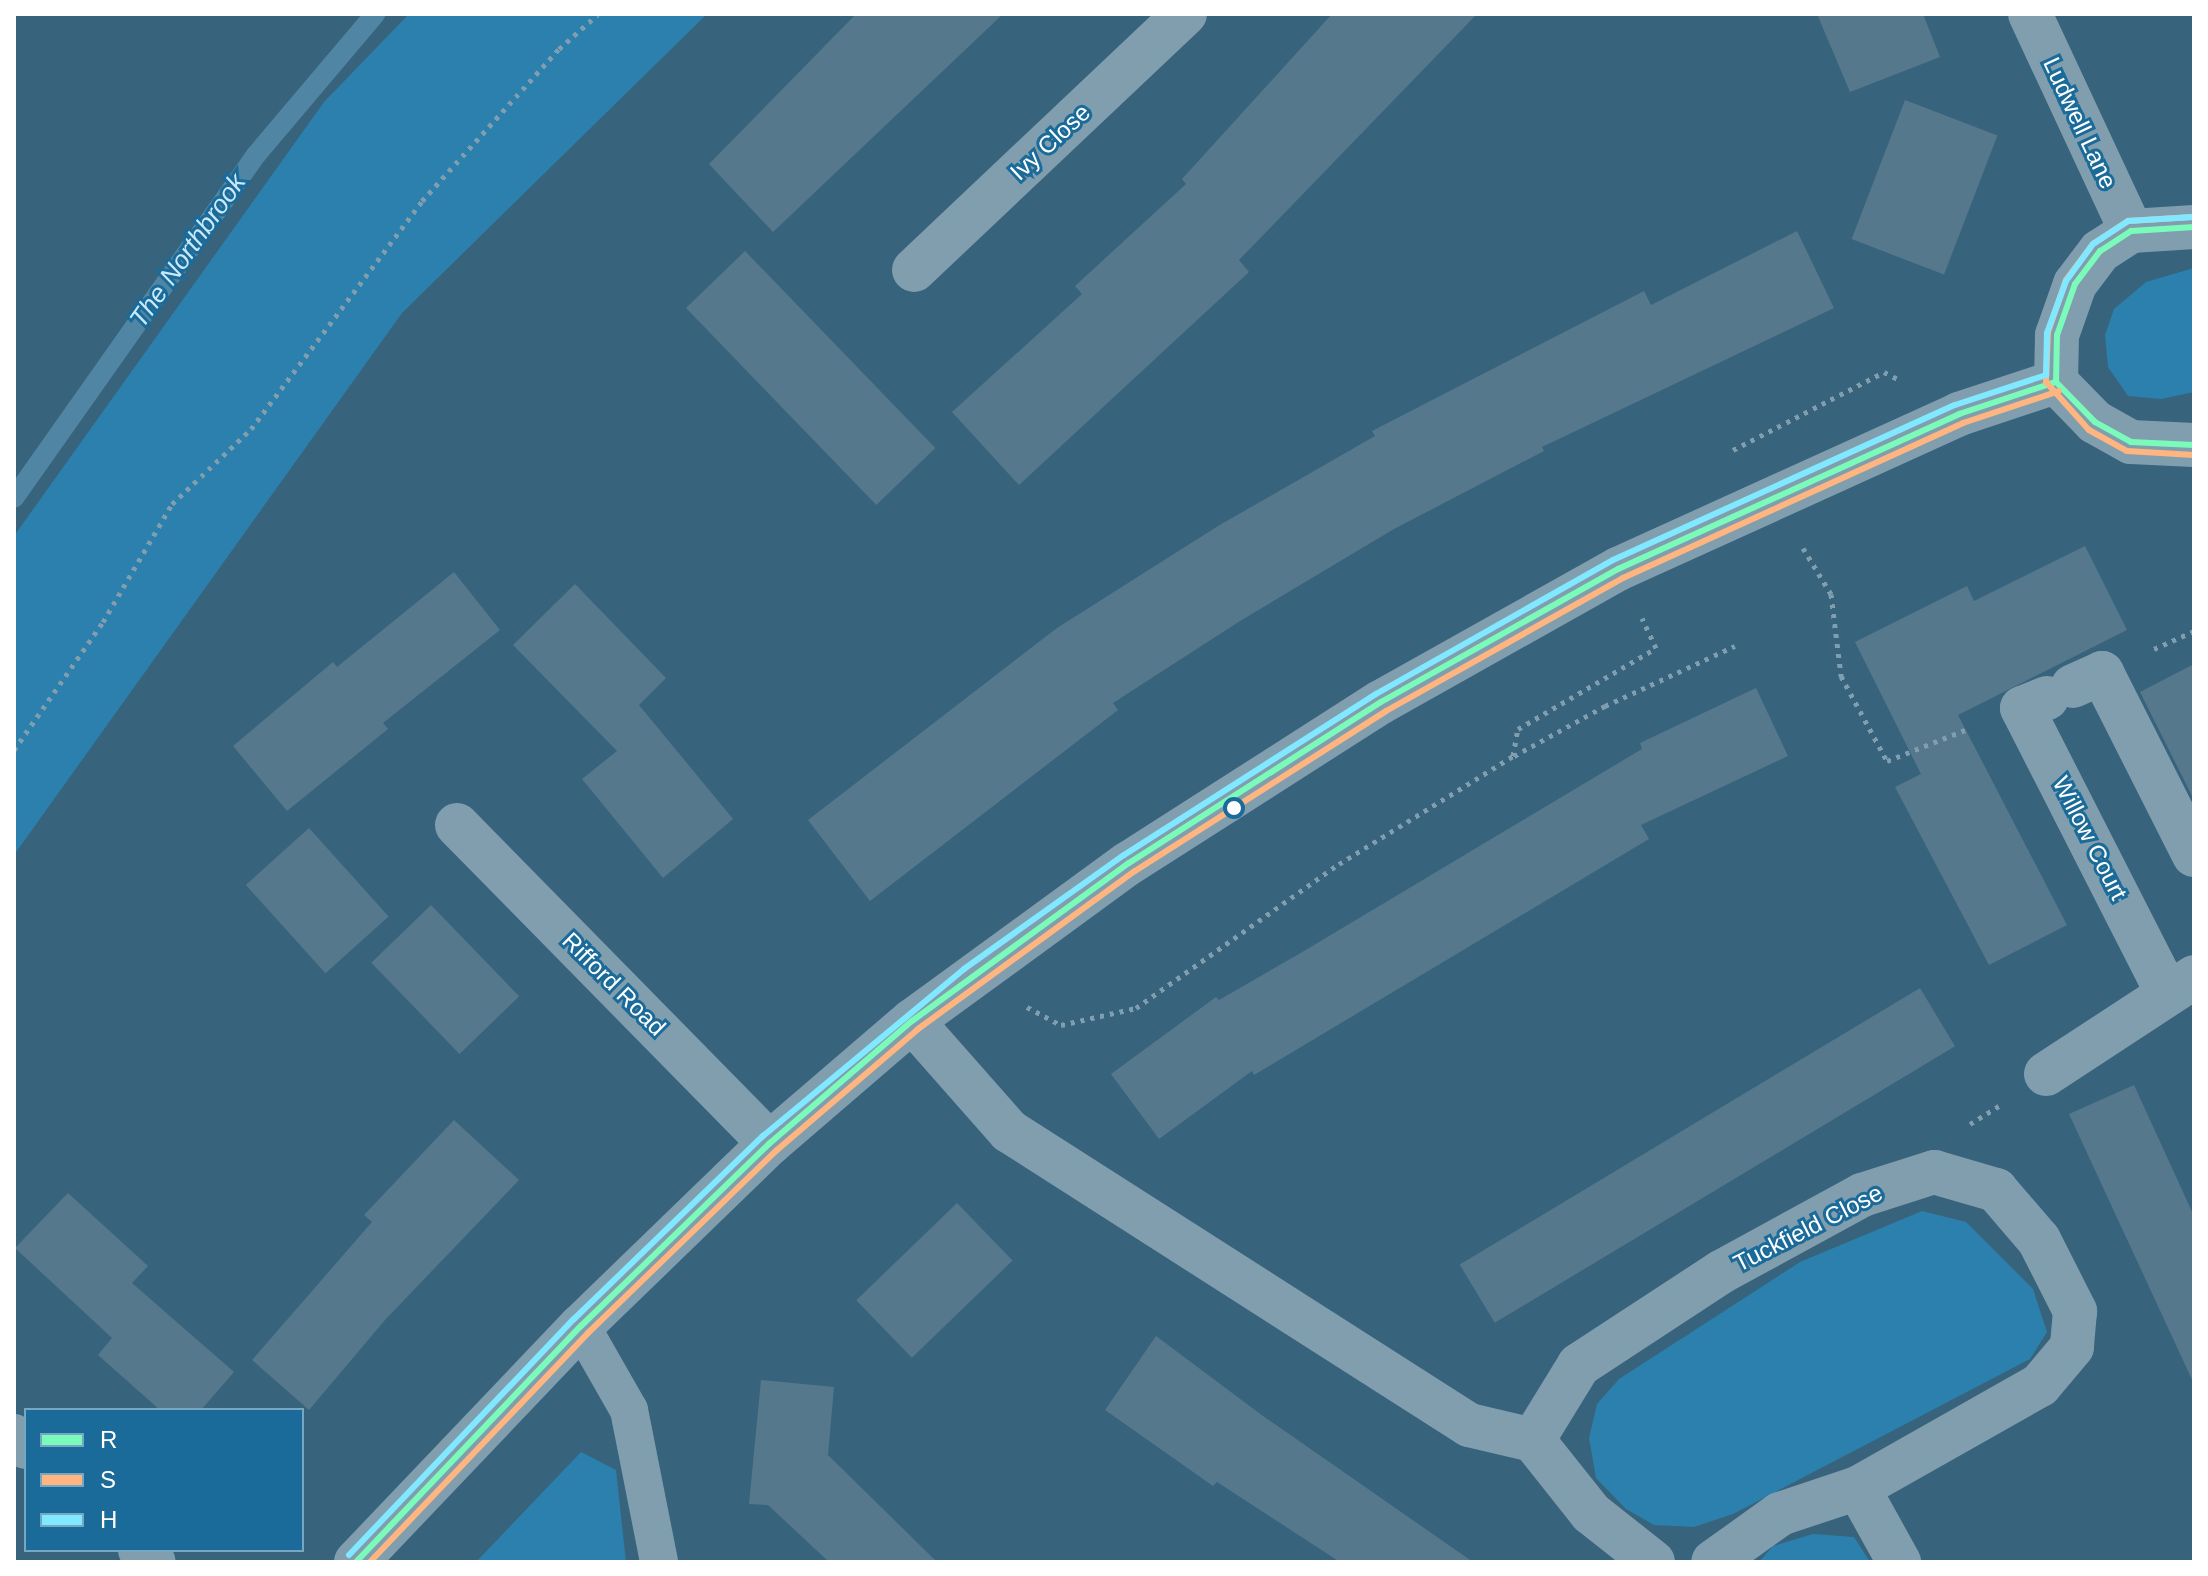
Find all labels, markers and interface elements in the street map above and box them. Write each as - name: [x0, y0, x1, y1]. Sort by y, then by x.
- street label: Ludwell Lane: [2037, 53, 2123, 193]
- street label: Ivy Close: [1004, 98, 1096, 186]
- water label: The Northbrook: [123, 168, 253, 334]
- street label: Willow Court: [2047, 771, 2133, 905]
- unlabelled marker: [1226, 800, 1242, 816]
- street label: Rifford Road: [556, 926, 672, 1042]
- street label: Tuckfield Close: [1729, 1178, 1887, 1278]
- legend: [24, 1408, 304, 1552]
- text: R: [100, 1426, 117, 1453]
- text: S: [100, 1466, 116, 1493]
- text: H: [100, 1506, 117, 1533]

